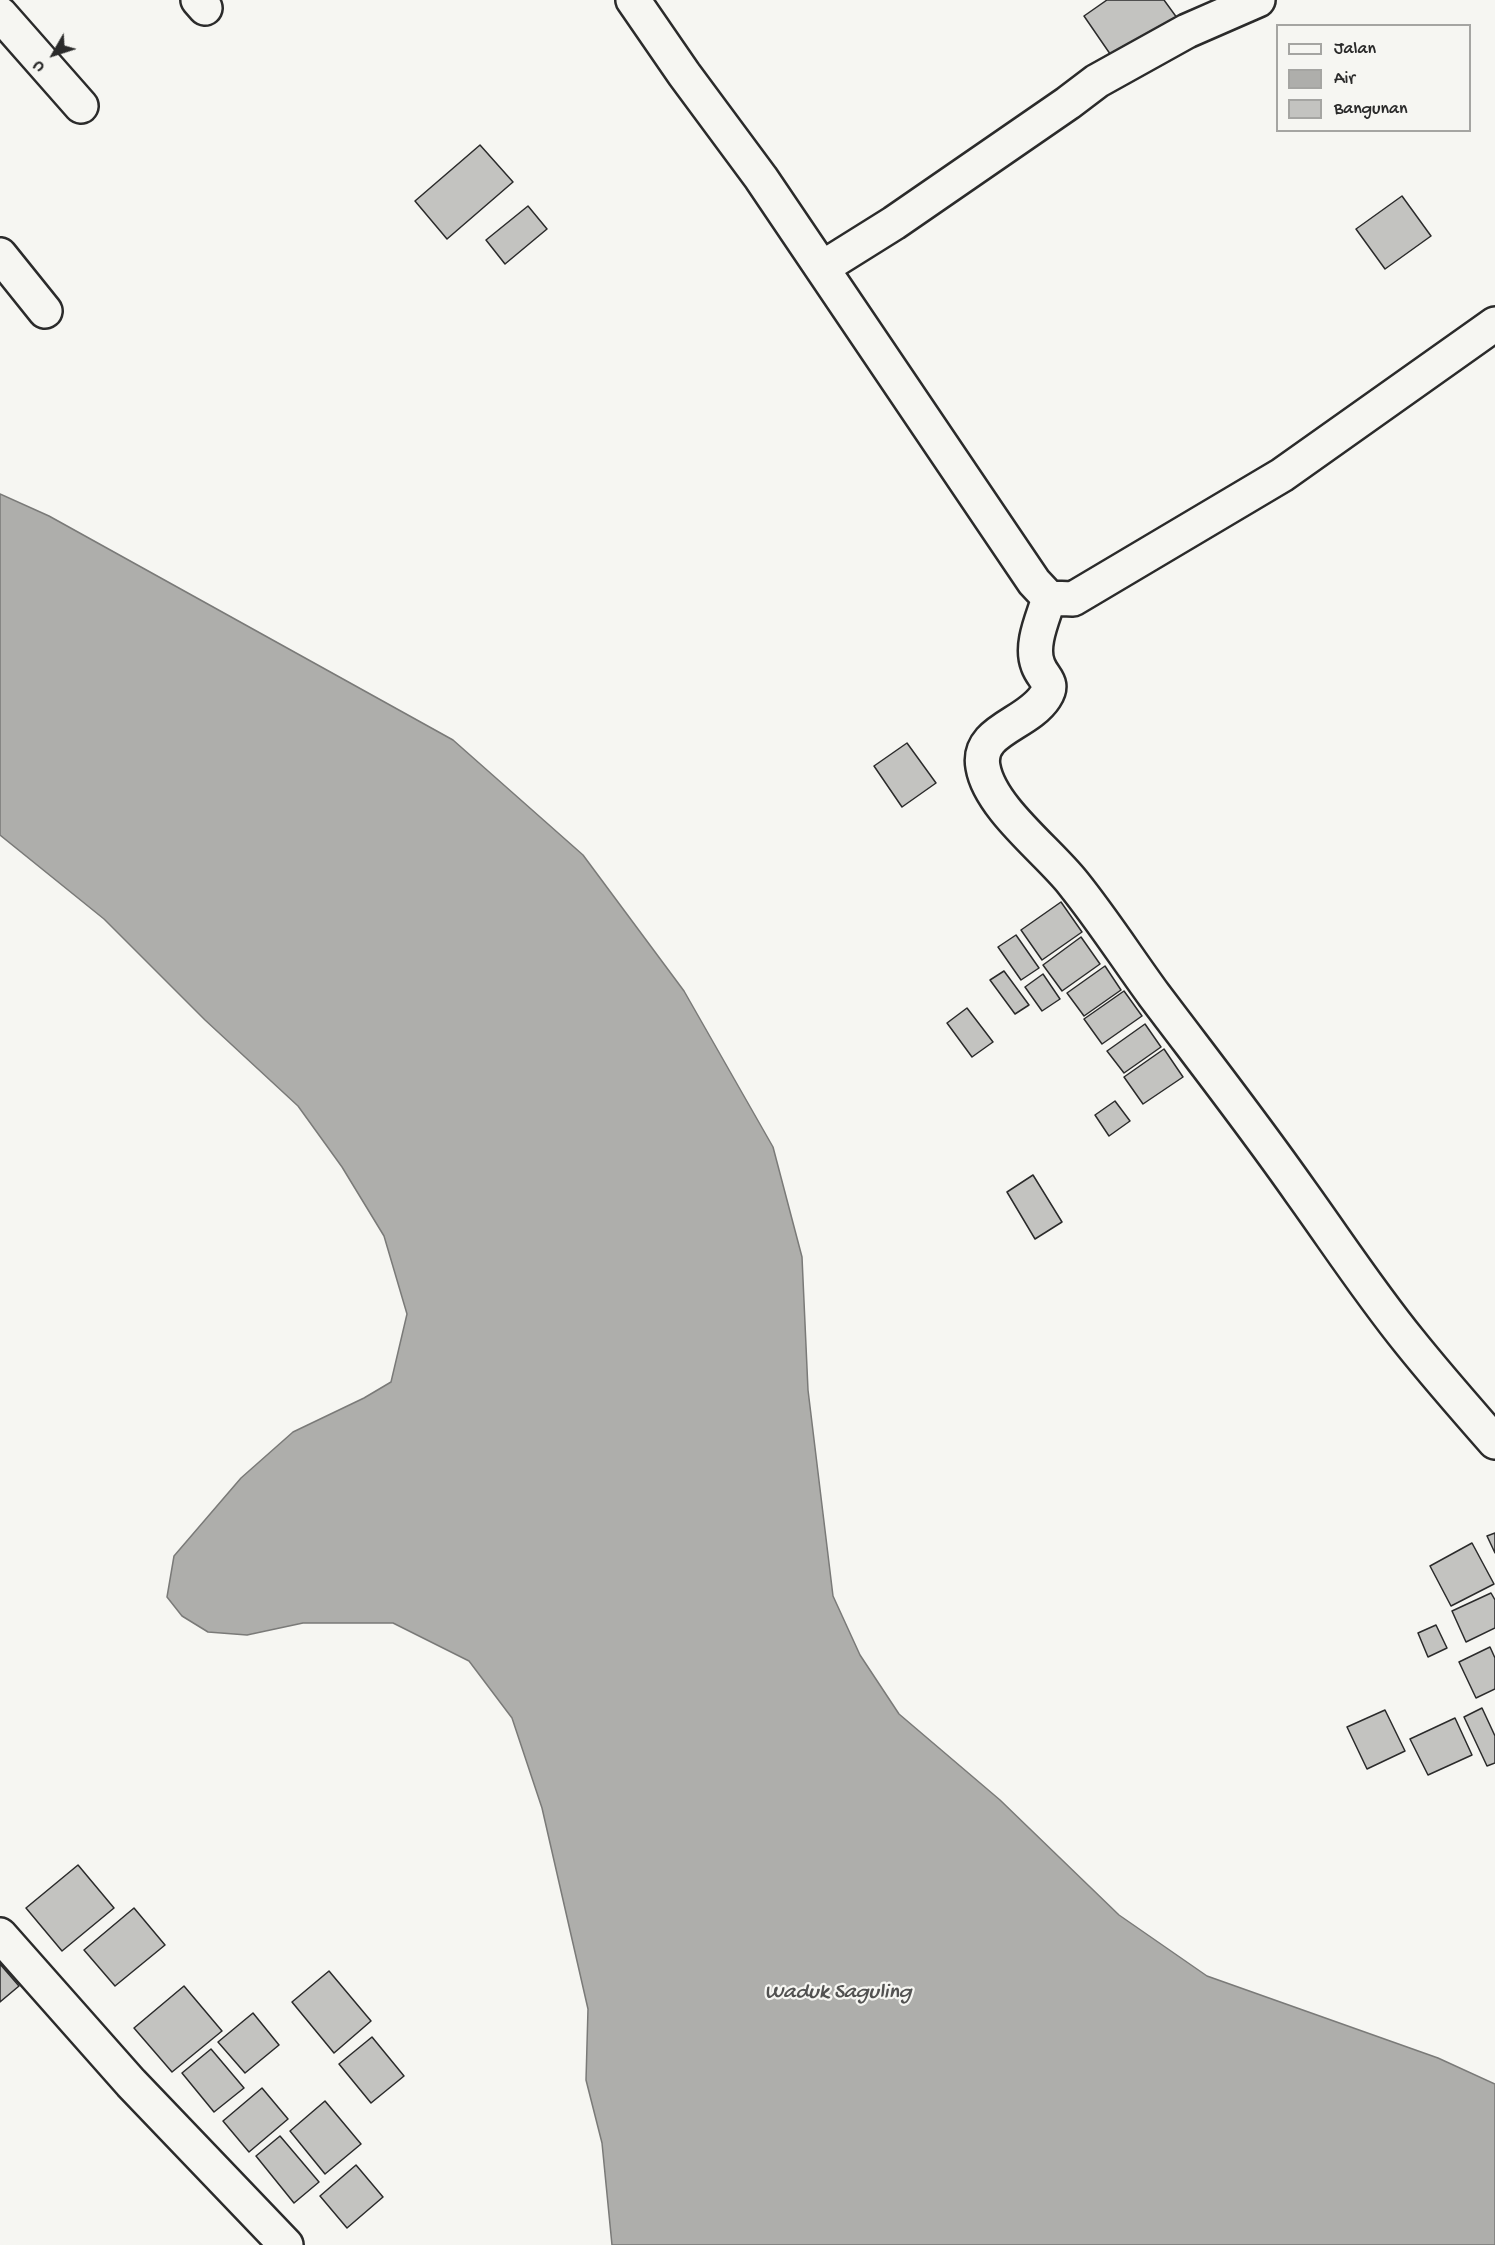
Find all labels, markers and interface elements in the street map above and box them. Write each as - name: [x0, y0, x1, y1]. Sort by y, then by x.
- north arrow: [24, 24, 84, 84]
- legend: [1276, 24, 1471, 132]
- text: Jalan: [1334, 39, 1376, 60]
- text: U: [29, 56, 50, 75]
- text: Air: [1334, 69, 1355, 90]
- text: Bangunan: [1334, 99, 1408, 120]
- water label: Waduk Saguling: [765, 1981, 911, 2007]

